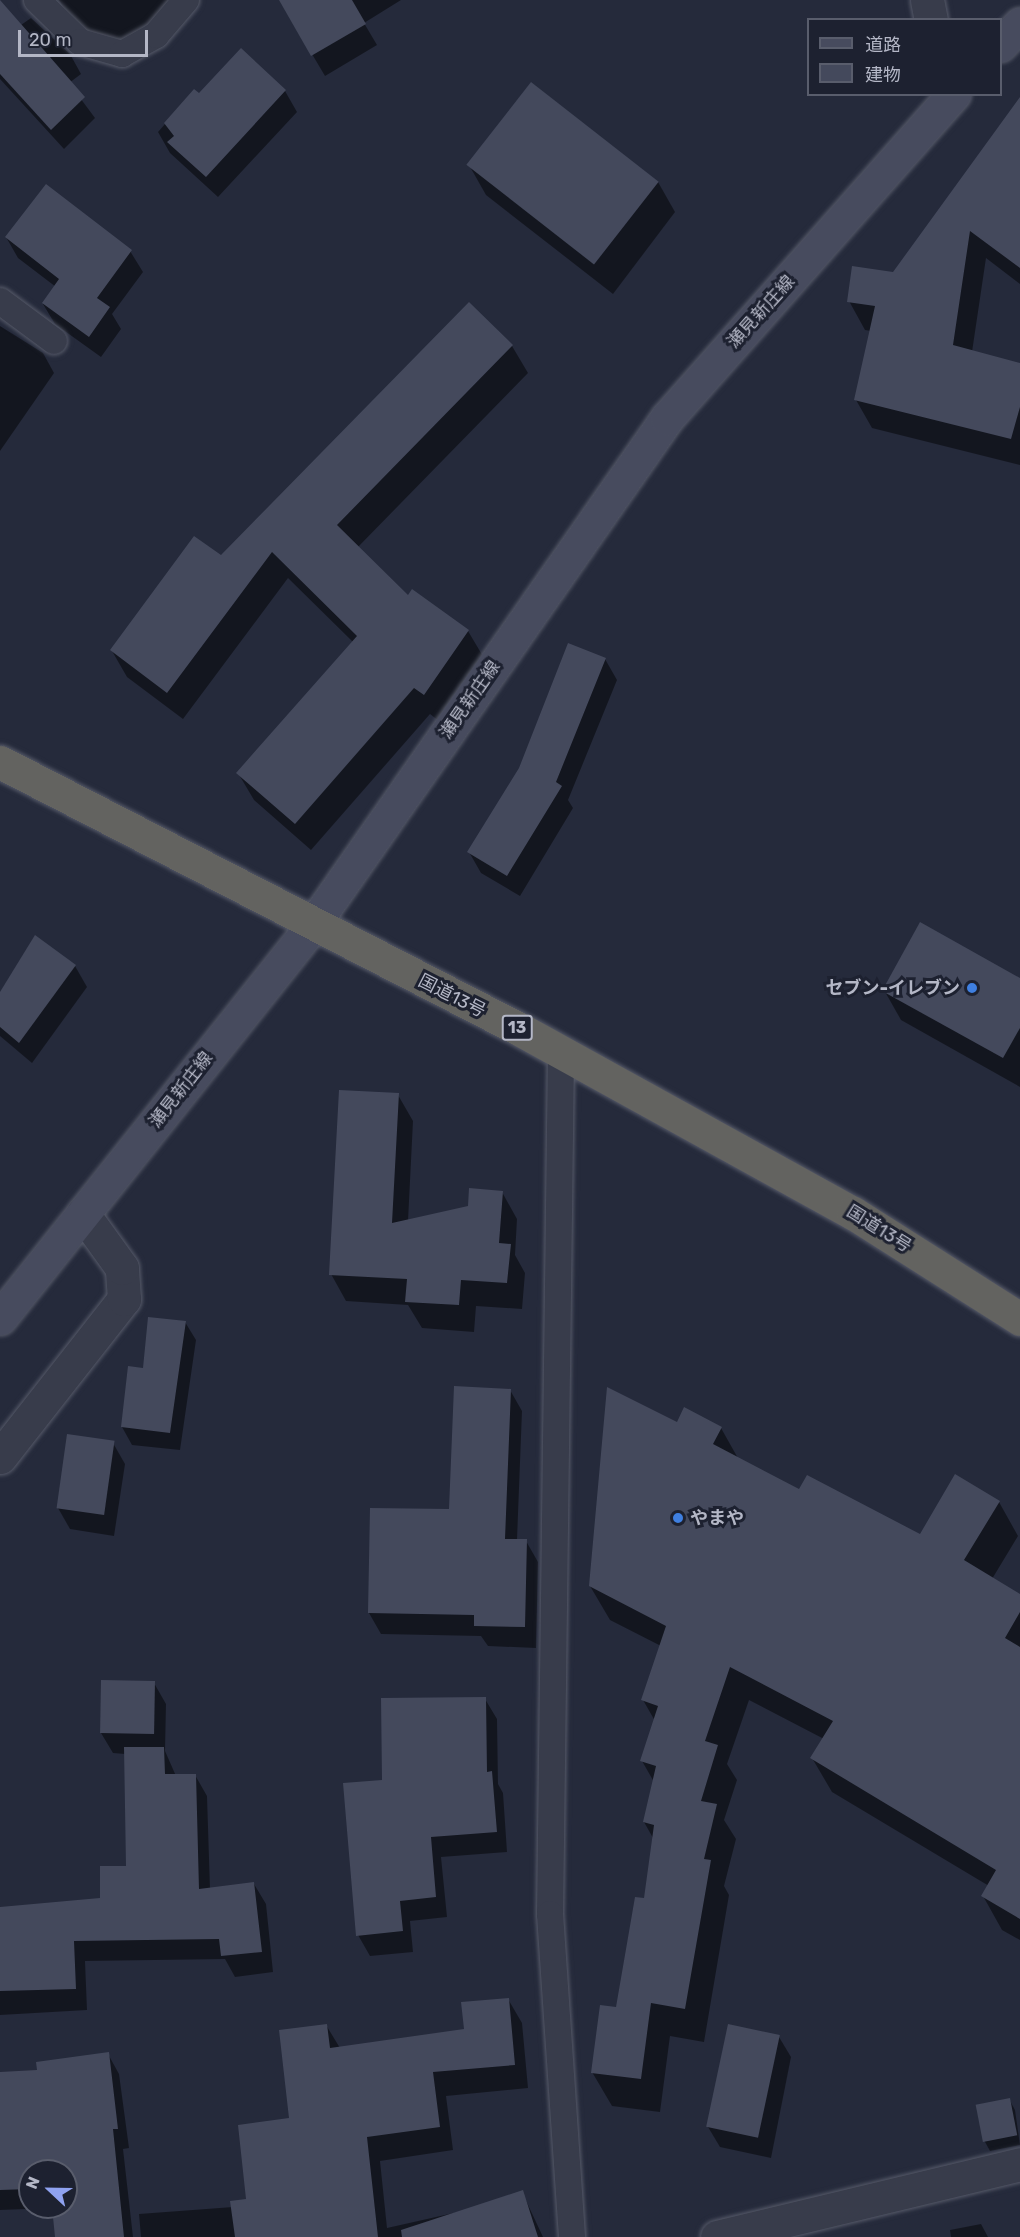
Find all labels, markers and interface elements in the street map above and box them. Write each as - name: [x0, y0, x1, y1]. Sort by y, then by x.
- scale bar: [21, 18, 152, 56]
- legend: [807, 18, 1002, 96]
- text: 20 m: [29, 29, 71, 51]
- text: 道路: [865, 34, 901, 56]
- text: 建物: [865, 64, 901, 86]
- street label: 瀬見新庄線: [723, 271, 799, 353]
- street label: 瀬見新庄線: [435, 657, 505, 743]
- street label: 国道13号: [415, 970, 489, 1022]
- place label: セブン-イレブン: [825, 977, 960, 999]
- marker: セブン-イレブン: [965, 981, 979, 995]
- road number: 13: [500, 1015, 534, 1041]
- street label: 瀬見新庄線: [145, 1048, 217, 1132]
- street label: 国道13号: [843, 1201, 915, 1257]
- place label: やまや: [690, 1507, 744, 1529]
- marker: やまや: [671, 1511, 685, 1525]
- north arrow: [18, 2159, 78, 2219]
- text: N: [22, 2174, 44, 2192]

